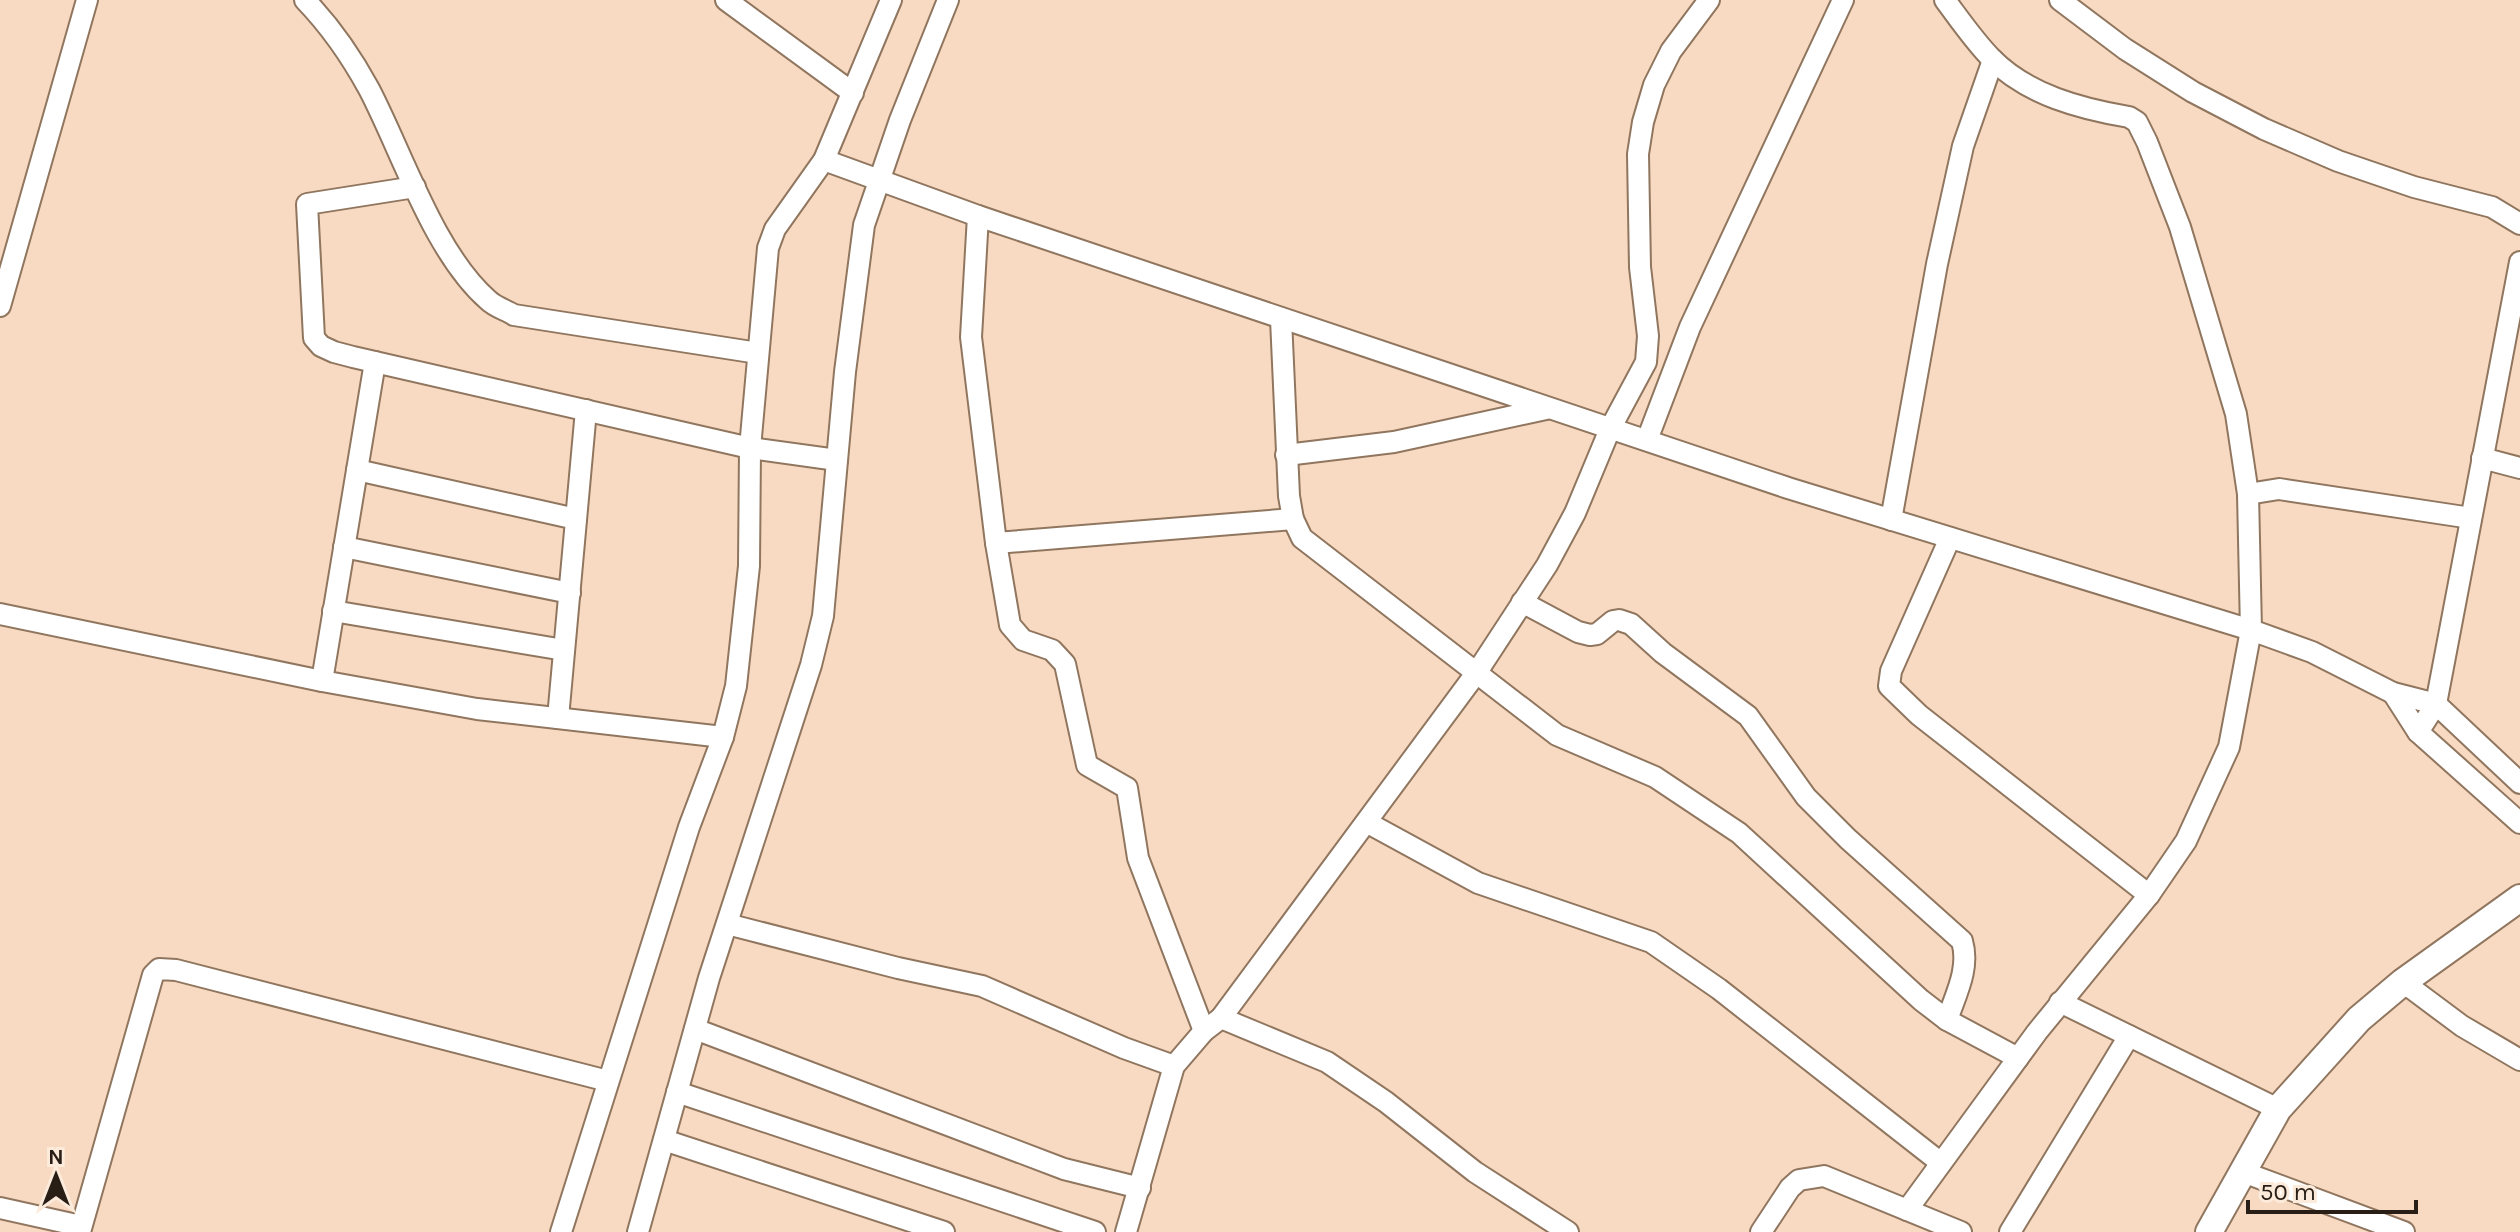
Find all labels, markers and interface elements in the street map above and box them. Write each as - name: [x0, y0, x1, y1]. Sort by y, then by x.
- north arrow: [16, 1136, 96, 1216]
- text: N: [48, 1144, 64, 1170]
- scale bar: [2248, 1164, 2416, 1214]
- text: 50 m: [2260, 1178, 2316, 1206]

